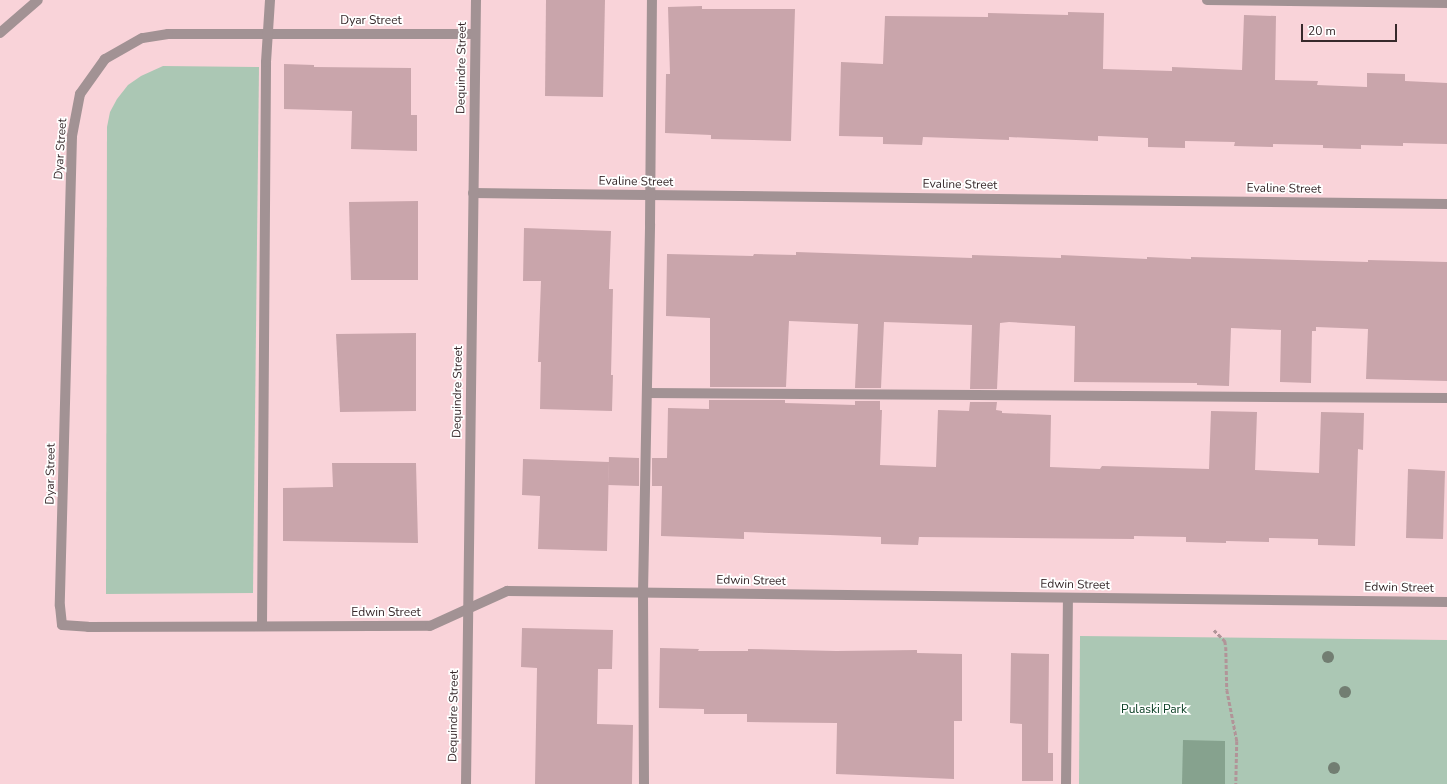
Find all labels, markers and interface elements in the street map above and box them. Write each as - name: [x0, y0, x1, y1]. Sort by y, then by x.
- street label: Dyar Street: [340, 14, 402, 28]
- scale bar: [1303, 16, 1399, 42]
- street label: Dequindre Street: [454, 22, 470, 114]
- text: 20 m: [1308, 23, 1336, 39]
- street label: Dyar Street: [52, 118, 70, 180]
- street label: Evaline Street: [599, 174, 673, 190]
- street label: Evaline Street: [923, 177, 997, 193]
- street label: Evaline Street: [1247, 181, 1321, 197]
- street label: Dequindre Street: [450, 346, 466, 438]
- street label: Dyar Street: [43, 443, 59, 505]
- street label: Edwin Street: [716, 573, 786, 589]
- street label: Edwin Street: [1040, 577, 1110, 593]
- street label: Edwin Street: [1364, 580, 1434, 596]
- street label: Edwin Street: [351, 606, 421, 620]
- street label: Dequindre Street: [446, 670, 462, 762]
- park label: Pulaski Park: [1121, 703, 1187, 717]

